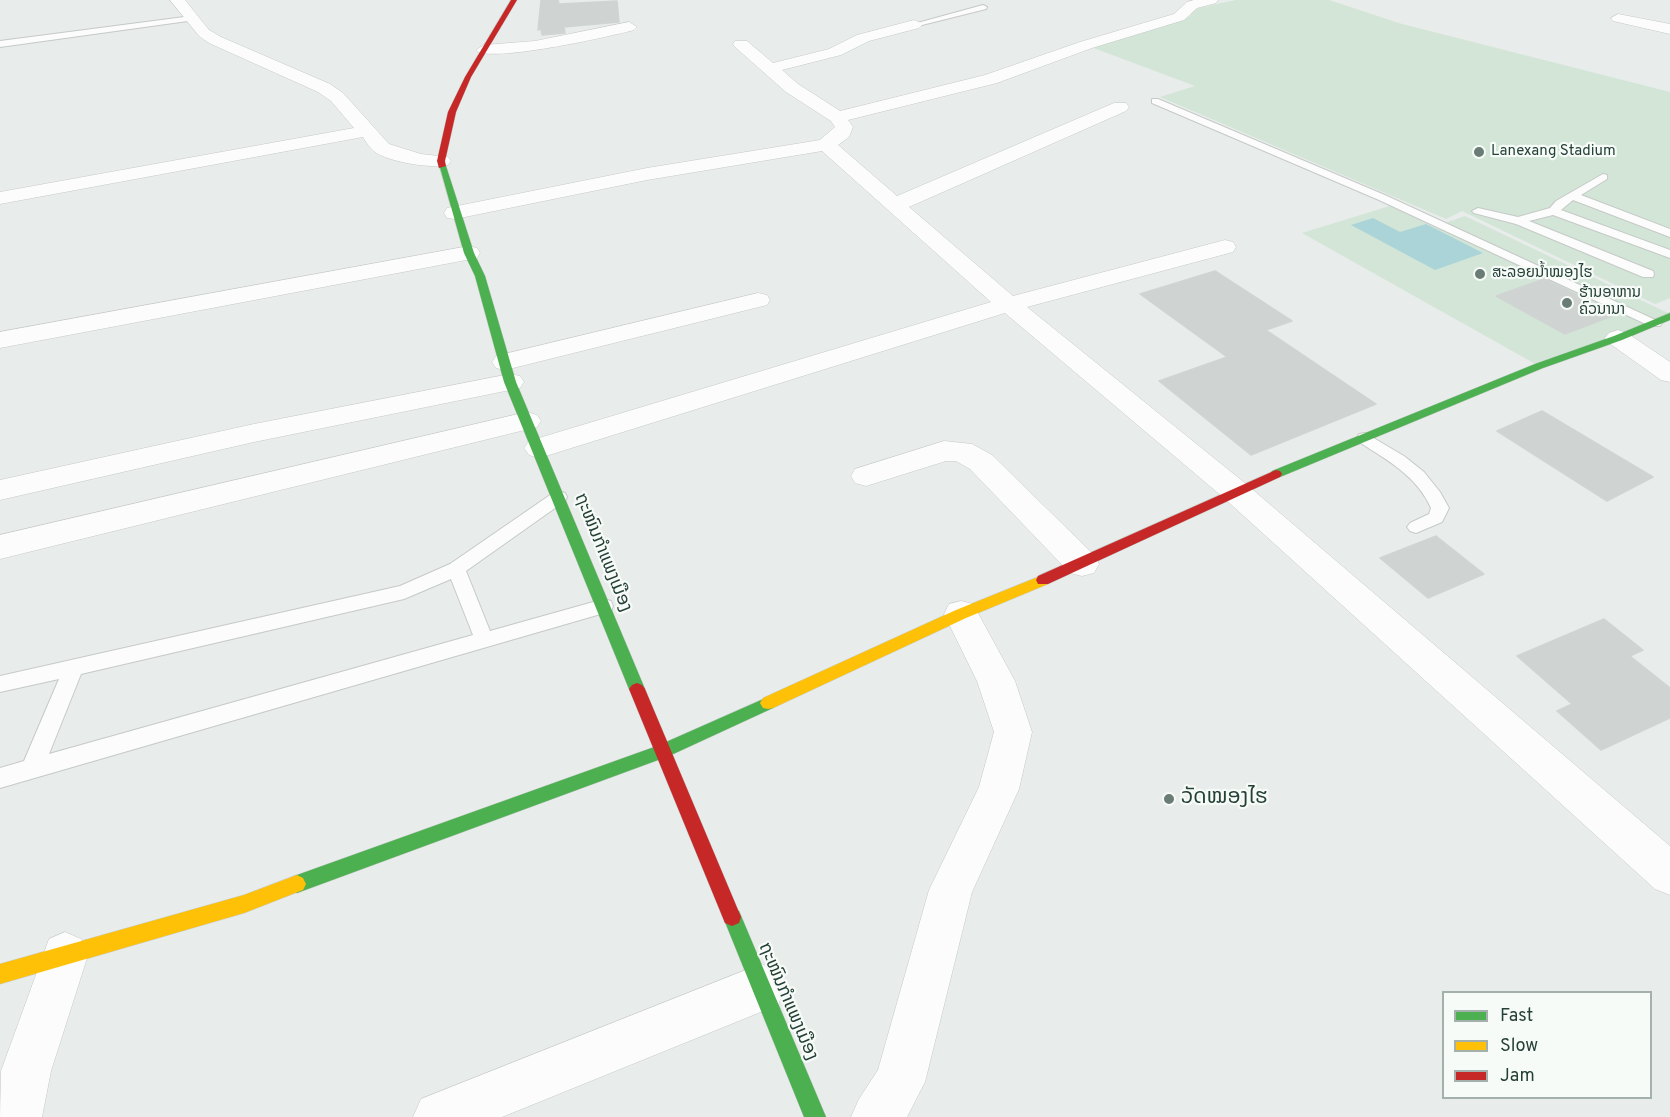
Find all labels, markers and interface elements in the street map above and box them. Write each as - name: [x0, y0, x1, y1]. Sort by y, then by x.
- place label: Lanexang Stadium: [1491, 143, 1616, 161]
- marker: Lanexang Stadium: [1472, 145, 1486, 159]
- place label: ສະລອຍນ້ຳໝອງໄຮ: [1492, 265, 1593, 283]
- marker: ສະລອຍນ້ຳໝອງໄຮ: [1473, 267, 1487, 281]
- place label: ຮ້ານອາຫານ ຄົວນານາ: [1579, 285, 1641, 320]
- marker: ຮ້ານອາຫານ ຄົວນານາ: [1560, 296, 1574, 310]
- street label: ຖະໜົນກຳແພງເມືອງ: [568, 490, 636, 616]
- place label: ວັດໝອງໄຮ: [1181, 786, 1268, 812]
- marker: ວັດໝອງໄຮ: [1162, 792, 1176, 806]
- street label: ຖະໜົນກຳແພງເມືອງ: [752, 940, 822, 1064]
- legend: [1442, 991, 1652, 1099]
- text: Fast: [1500, 1005, 1533, 1028]
- text: Slow: [1500, 1035, 1538, 1058]
- text: Jam: [1500, 1065, 1535, 1088]

